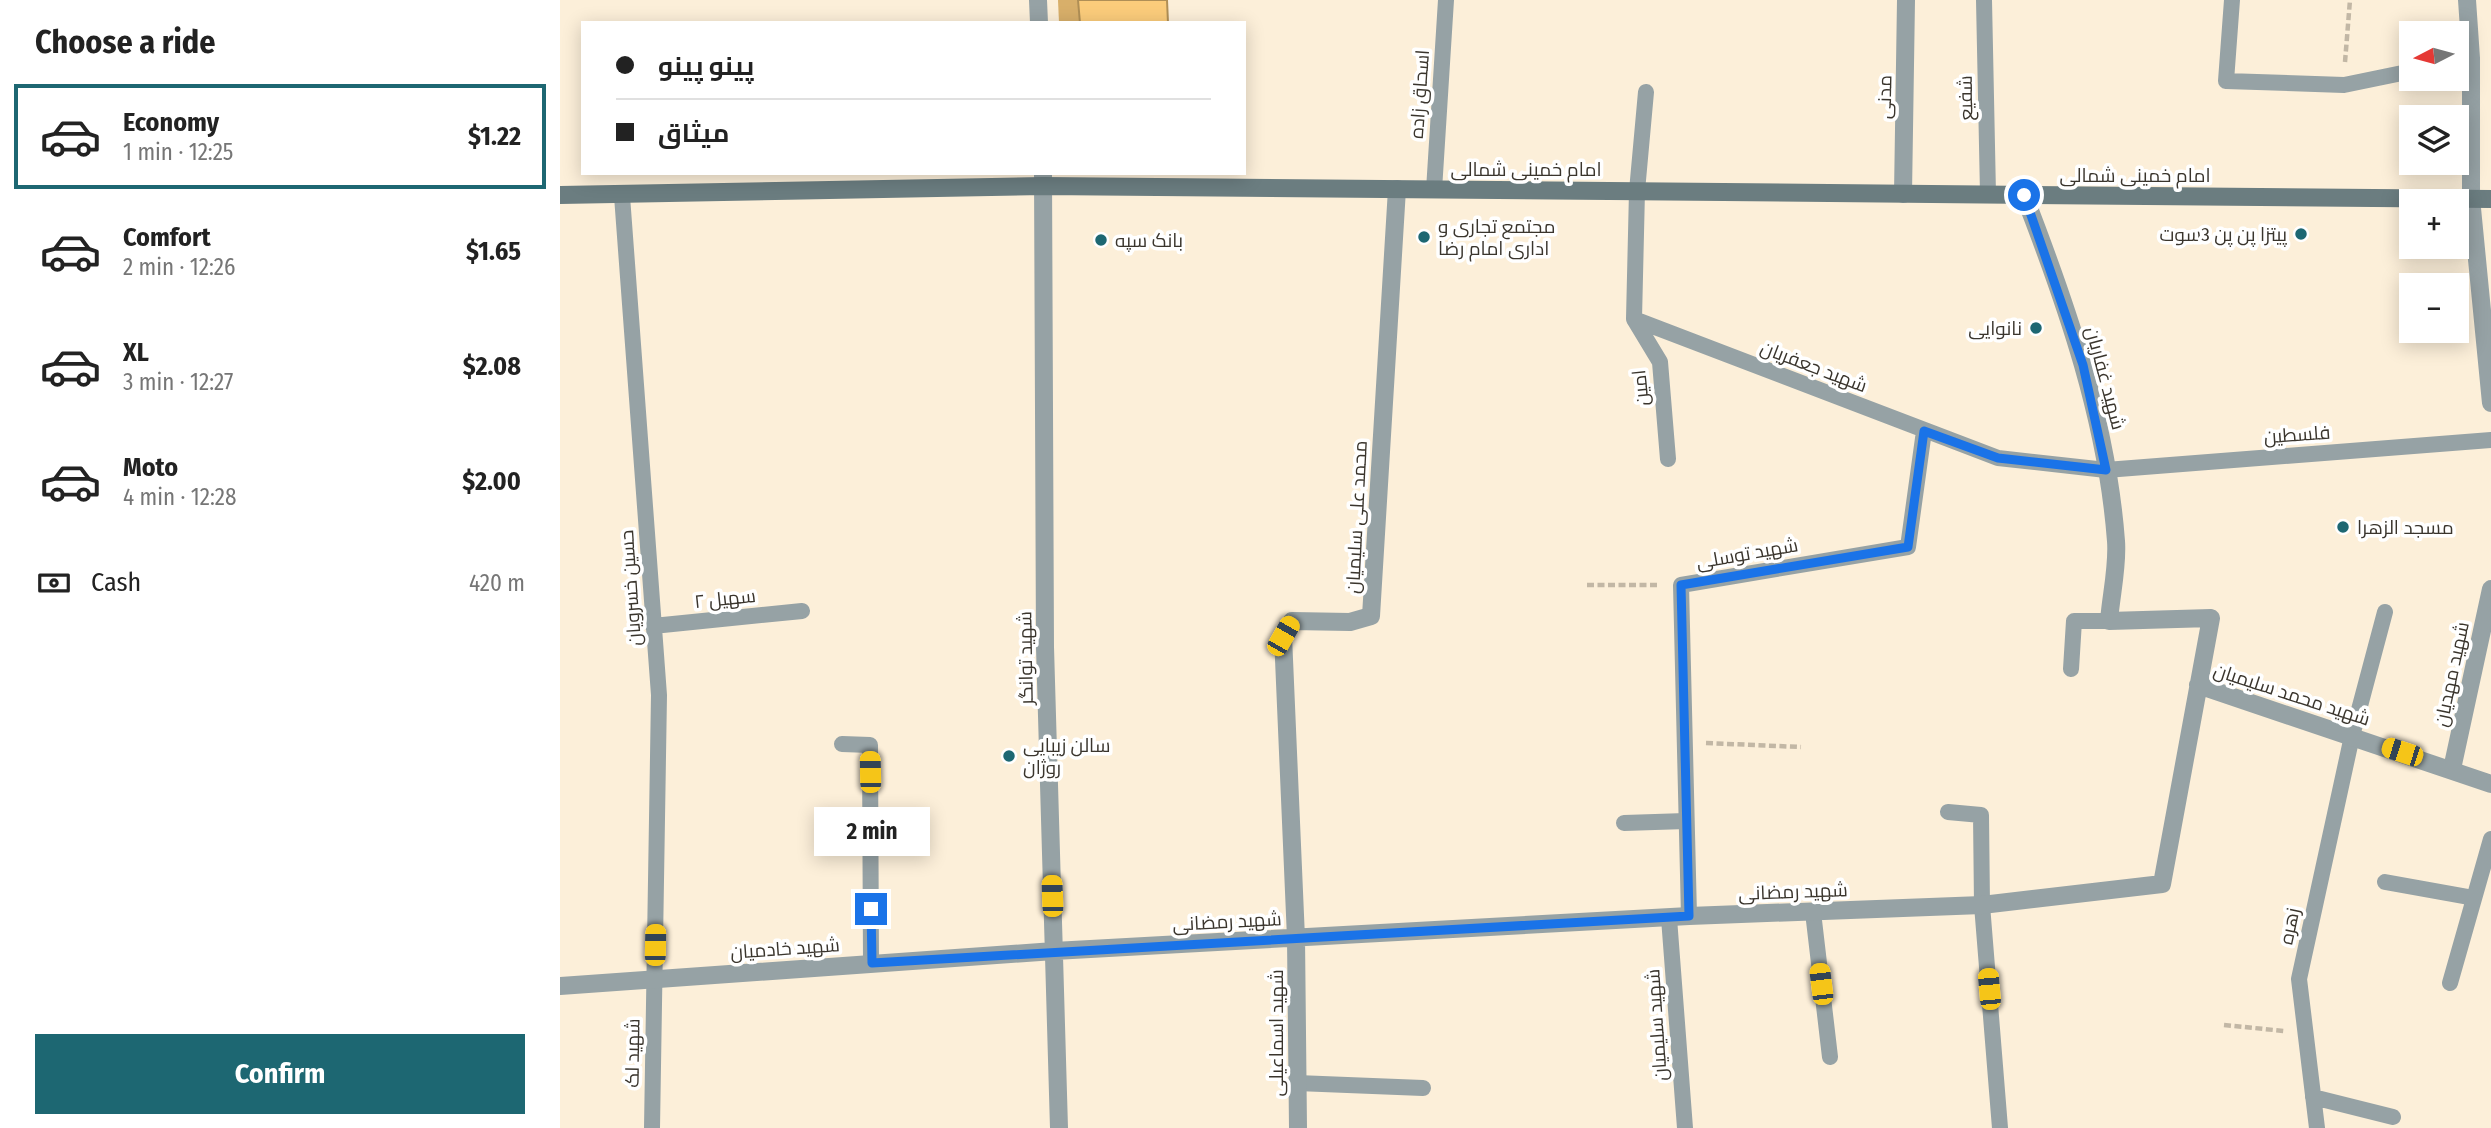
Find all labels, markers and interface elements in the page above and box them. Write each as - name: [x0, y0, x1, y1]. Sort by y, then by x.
- north arrow: [2399, 21, 2469, 91]
- map controls: [2399, 21, 2469, 343]
- text: Choose a ride: [35, 23, 216, 61]
- street label: اسحاق زاده: [1405, 49, 1435, 139]
- text: پینو پینو: [658, 51, 754, 82]
- street label: مدنی: [1873, 75, 1896, 119]
- street label: شفیع: [1954, 75, 1979, 121]
- icon: car: [39, 105, 102, 168]
- button: layers: [2399, 105, 2469, 175]
- text: Economy: [123, 107, 219, 138]
- text: میثاق: [658, 118, 729, 149]
- text: $1.22: [468, 121, 521, 152]
- text: 1 min · 12:25: [123, 138, 233, 166]
- street label: امام خمینی شمالی: [1450, 158, 1602, 183]
- street label: امام خمینی شمالی: [2059, 164, 2211, 189]
- route start: [2008, 179, 2040, 211]
- button: +: [2399, 189, 2469, 259]
- place label: مجتمع تجاری و اداری امام رضا: [1438, 215, 1556, 262]
- icon: car: [39, 220, 102, 283]
- text: Comfort: [123, 222, 211, 253]
- place label: پیتزا پن پن 3سوت: [2160, 223, 2287, 247]
- marker: پیتزا پن پن 3سوت: [2293, 226, 2309, 242]
- place label: بانک سپه: [1115, 229, 1183, 252]
- marker: مجتمع تجاری و اداری امام رضا: [1416, 229, 1432, 245]
- marker: بانک سپه: [1093, 232, 1109, 248]
- text: $1.65: [466, 236, 521, 267]
- text: 2 min · 12:26: [123, 253, 235, 281]
- button: −: [2399, 273, 2469, 343]
- place label: نانوایی: [1968, 317, 2022, 340]
- marker: نانوایی: [2028, 320, 2044, 336]
- street label: شهید غفاریان: [2081, 324, 2130, 432]
- icon: car: [39, 335, 102, 398]
- street label: شهید جعفریان: [1757, 336, 1870, 397]
- text: XL: [123, 337, 149, 368]
- text: $2.08: [463, 351, 521, 382]
- text: 3 min · 12:27: [123, 368, 233, 396]
- street label: امین: [1627, 369, 1654, 407]
- street label: فلسطین: [2263, 421, 2331, 448]
- street label: محمد علی سلیمیان: [1341, 440, 1372, 594]
- icon: car: [39, 450, 102, 513]
- text: Moto: [123, 452, 178, 483]
- text: $2.00: [462, 466, 521, 497]
- text: 4 min · 12:28: [123, 483, 236, 511]
- place label: مسجد الزهرا: [2357, 516, 2454, 539]
- marker: مسجد الزهرا: [2335, 519, 2351, 535]
- street label: حسین خسرویان: [615, 529, 646, 647]
- street label: شهید توسلی: [1694, 533, 1800, 574]
- icon: cash: [35, 564, 73, 602]
- text: Cash: [91, 567, 141, 598]
- text: 420 m: [469, 569, 525, 597]
- street label: سهیل ۲: [693, 584, 757, 613]
- street label: شهید توانگر: [1013, 611, 1038, 706]
- car: [1264, 613, 1303, 659]
- street label: شهید مهدیان: [2429, 620, 2474, 729]
- street label: شهید محمد سلیمیان: [2211, 658, 2373, 731]
- place label: سالن زیبایی روژان: [1023, 734, 1110, 779]
- car: [2379, 736, 2426, 768]
- marker: سالن زیبایی روژان: [1001, 748, 1017, 764]
- car: [860, 751, 881, 793]
- callout: 2 min: [813, 808, 929, 856]
- text: 2 min: [847, 817, 898, 845]
- car: [1041, 875, 1064, 917]
- street label: شهید رمضانی: [1738, 878, 1848, 905]
- route end: [855, 893, 887, 925]
- street label: زهره: [2274, 906, 2305, 947]
- street label: شهید رمضانی: [1172, 907, 1282, 936]
- car: [645, 924, 666, 966]
- street label: شهید خادمیان: [729, 933, 841, 964]
- car: [1809, 962, 1834, 1006]
- car: [1977, 967, 2002, 1011]
- street label: شهید سلیمیان: [1641, 968, 1672, 1082]
- street label: شهید اسماعیلی: [1265, 969, 1288, 1097]
- street label: شهید لک: [620, 1018, 645, 1088]
- button: Confirm: [35, 1034, 525, 1114]

